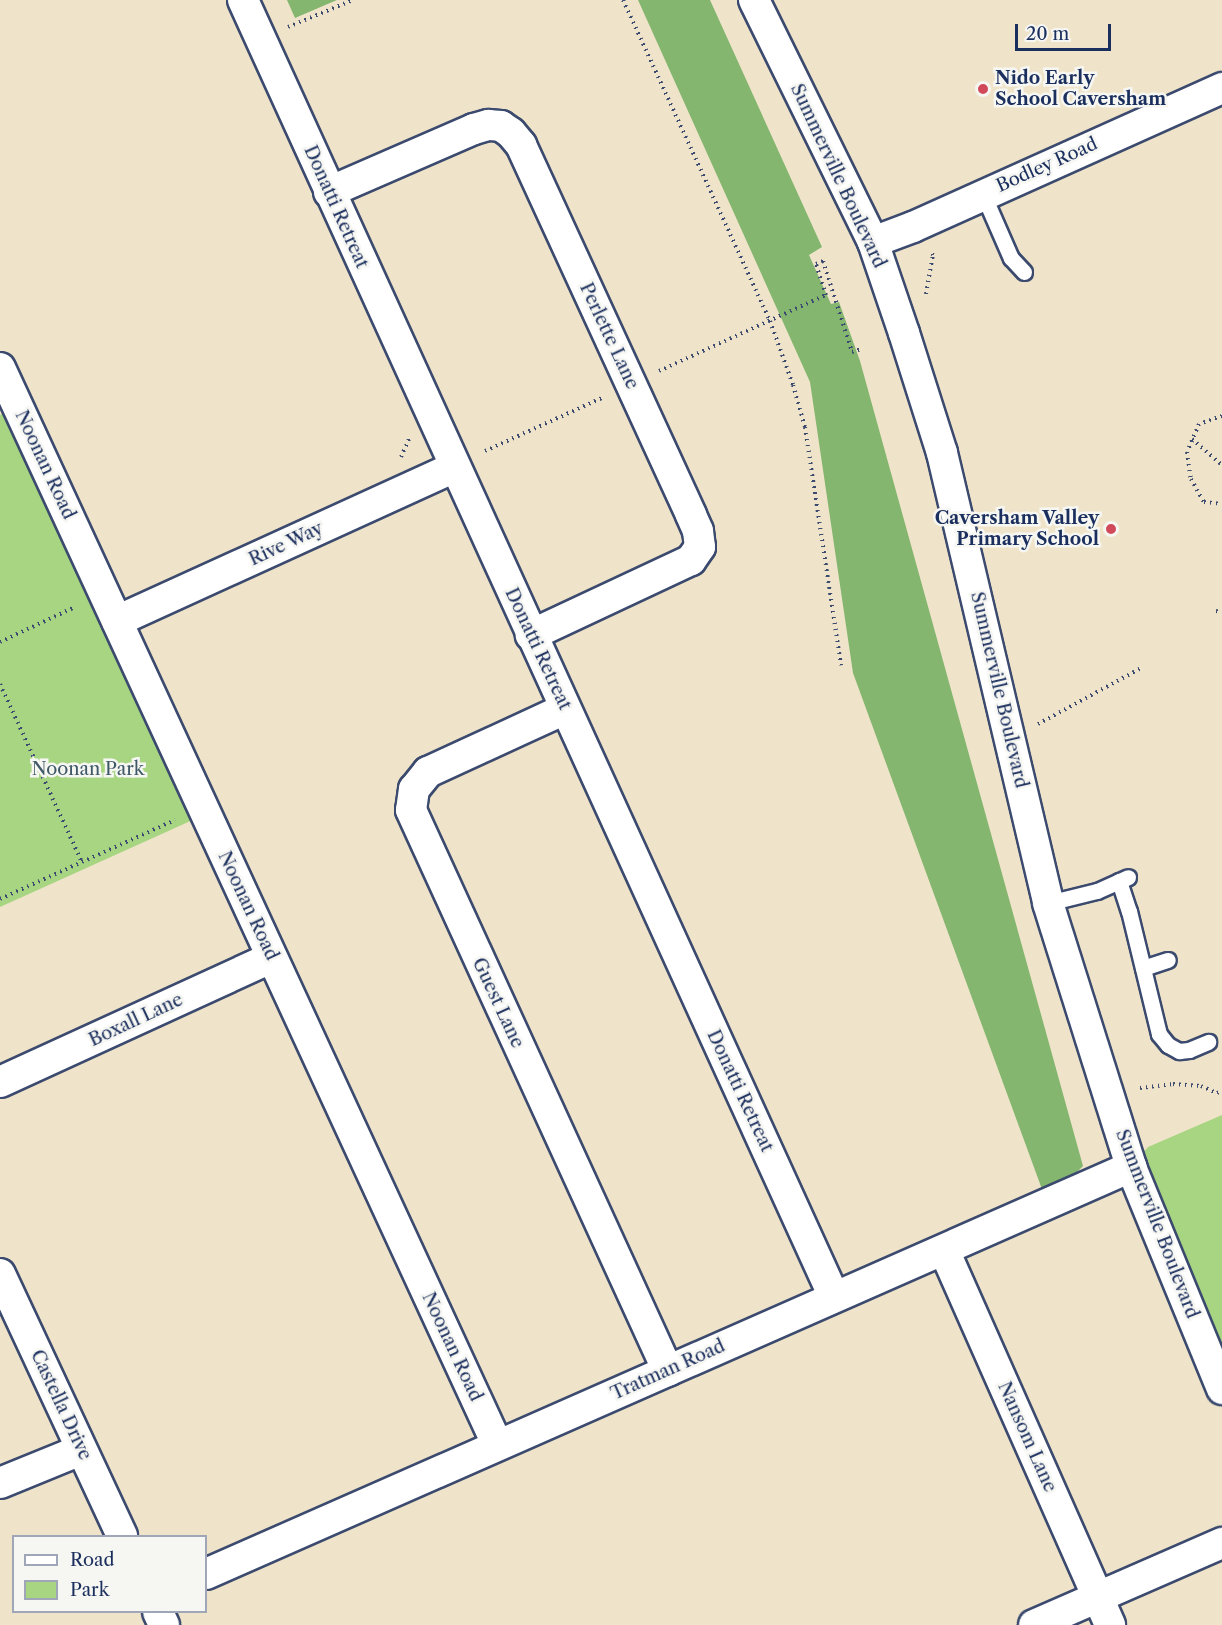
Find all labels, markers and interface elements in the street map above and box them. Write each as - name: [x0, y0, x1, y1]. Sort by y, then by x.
- scale bar: [1018, 12, 1114, 50]
- text: 20 m: [1026, 23, 1069, 45]
- place label: Nido Early School Caversham: [995, 68, 1166, 110]
- street label: Summerville Boulevard: [786, 81, 890, 271]
- marker: Nido Early School Caversham: [976, 82, 990, 96]
- street label: Bodley Road: [993, 133, 1101, 197]
- street label: Donatti Retreat: [299, 142, 373, 272]
- street label: Perlette Lane: [575, 279, 643, 393]
- street label: Noonan Road: [10, 407, 80, 523]
- place label: Caversham Valley Primary School: [934, 508, 1099, 550]
- street label: Rive Way: [245, 517, 327, 571]
- marker: Caversham Valley Primary School: [1104, 522, 1118, 536]
- street label: Donatti Retreat: [500, 585, 576, 713]
- street label: Summerville Boulevard: [966, 590, 1032, 790]
- park label: Noonan Park: [32, 758, 144, 780]
- street label: Noonan Road: [213, 848, 283, 964]
- street label: Guest Lane: [468, 954, 528, 1052]
- street label: Boxall Lane: [86, 989, 186, 1051]
- street label: Donatti Retreat: [702, 1027, 778, 1155]
- street label: Summerville Boulevard: [1111, 1126, 1203, 1322]
- street label: Noonan Road: [417, 1289, 487, 1405]
- street label: Tratman Road: [608, 1335, 728, 1405]
- street label: Castella Drive: [26, 1346, 96, 1464]
- street label: Nansom Lane: [993, 1379, 1061, 1495]
- legend: [12, 1535, 207, 1613]
- text: Road: [70, 1549, 115, 1571]
- text: Park: [70, 1579, 109, 1601]

